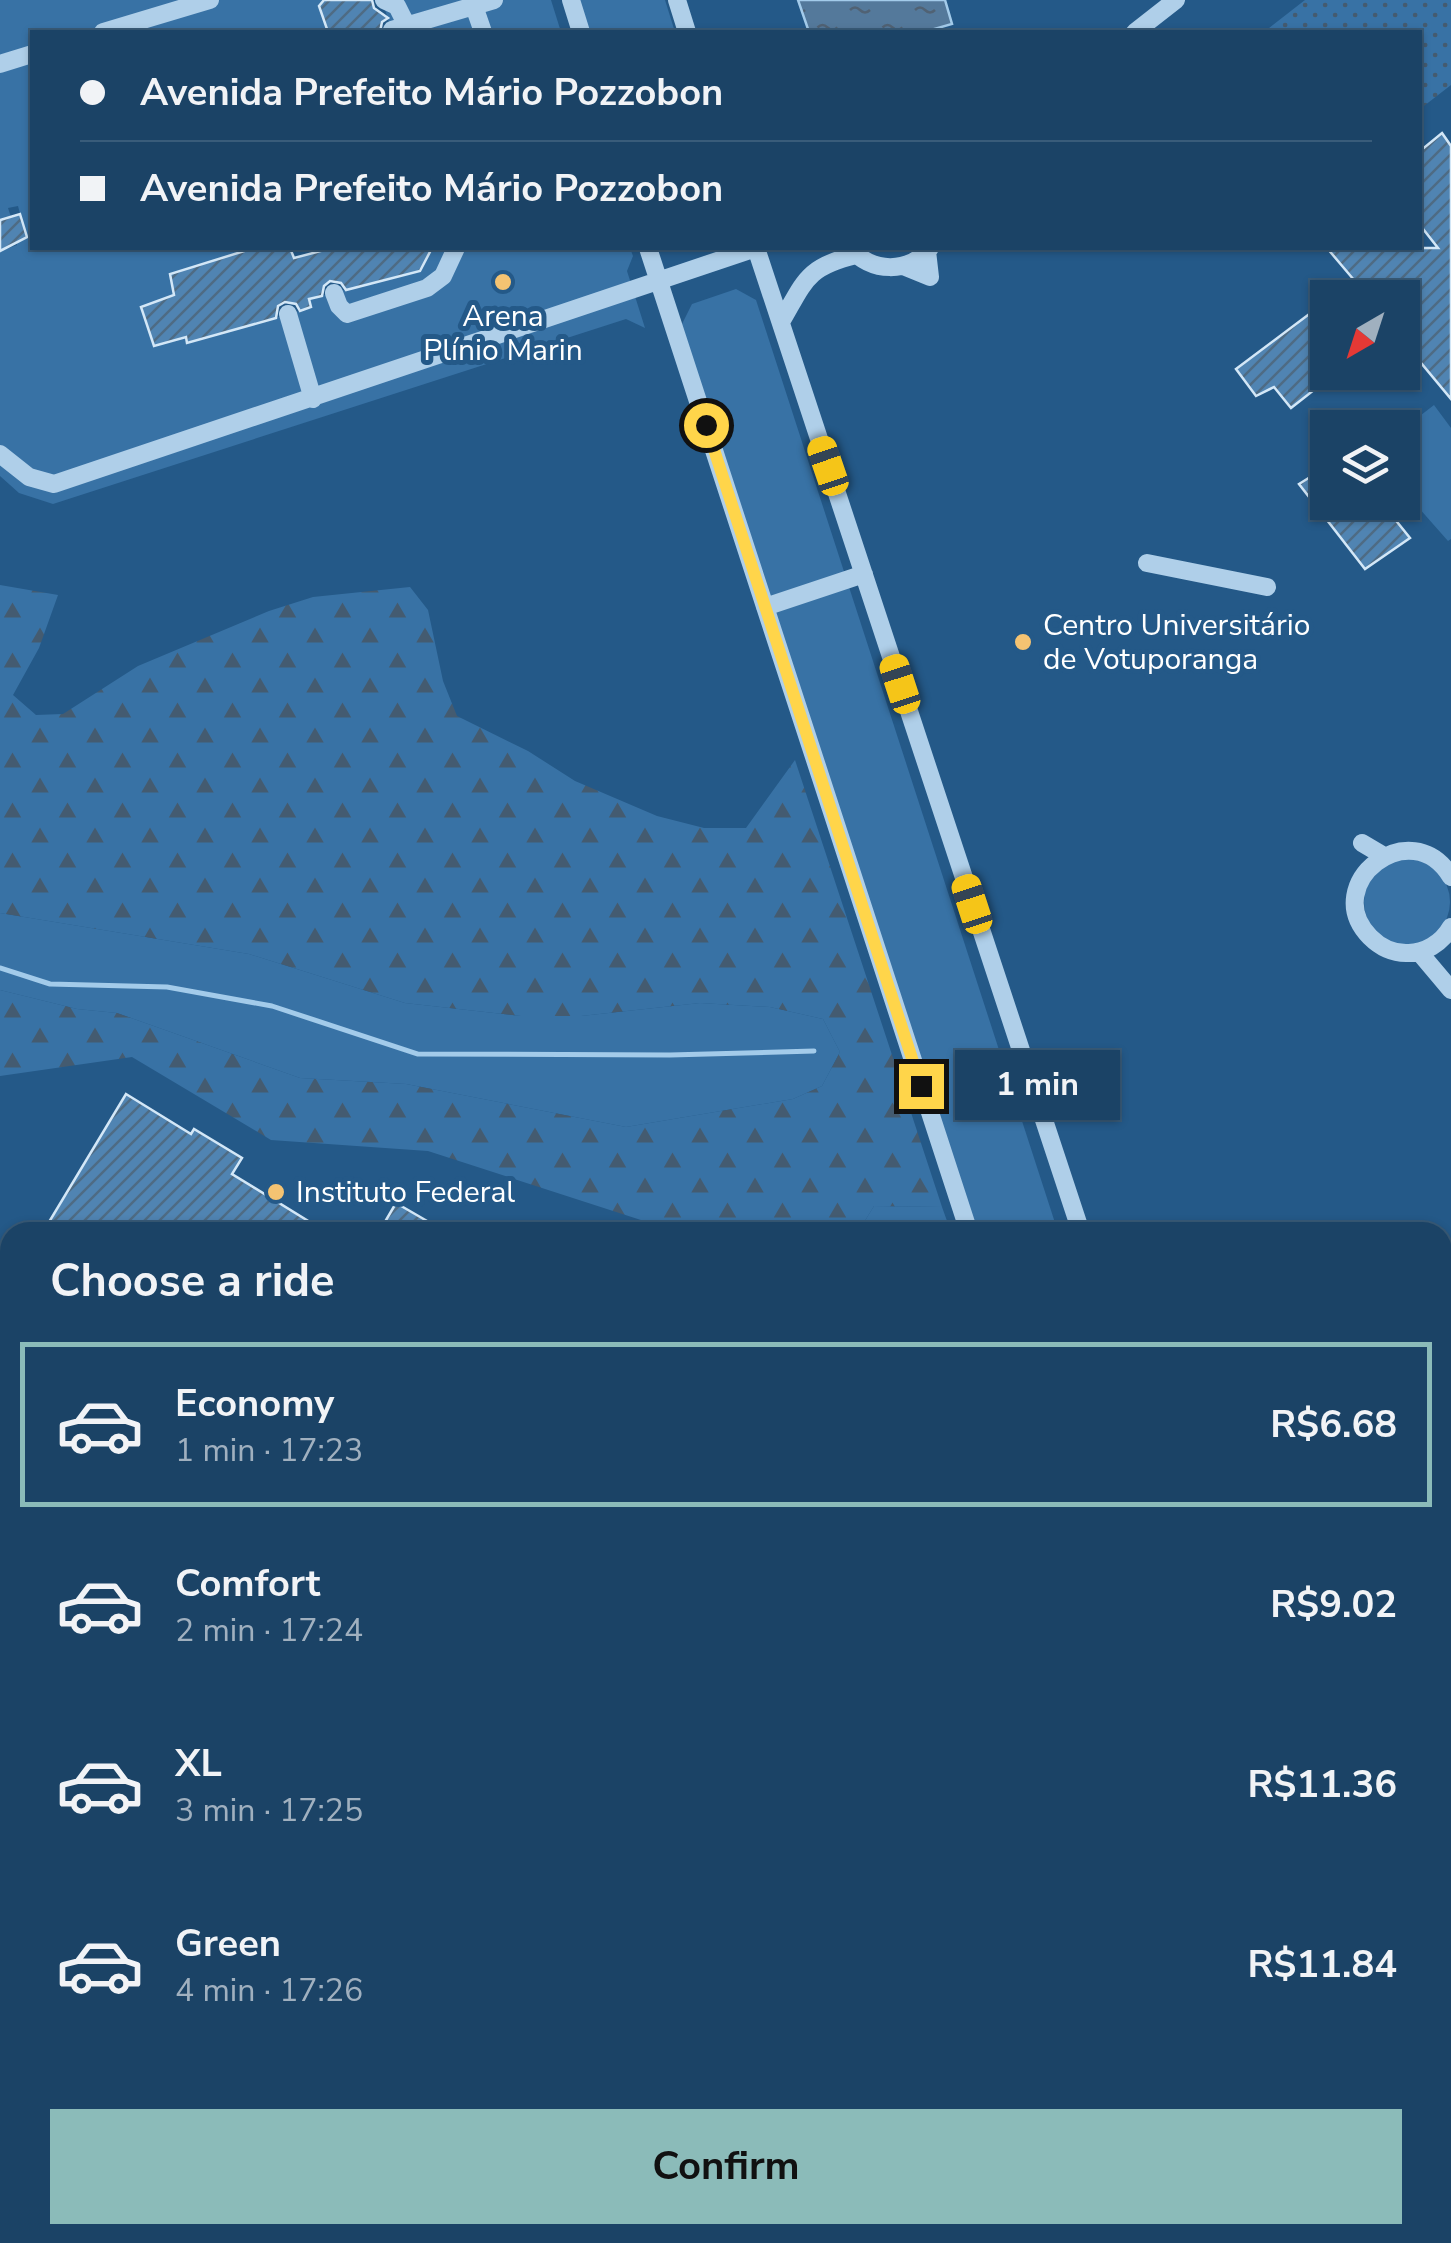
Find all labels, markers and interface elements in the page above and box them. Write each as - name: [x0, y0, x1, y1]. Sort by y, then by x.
- text: Avenida Prefeito Mário Pozzobon: [140, 67, 723, 118]
- text: Avenida Prefeito Mário Pozzobon: [140, 163, 723, 214]
- marker: Arena Plínio Marin: [492, 271, 514, 293]
- north arrow: [1310, 280, 1420, 390]
- map controls: [1310, 280, 1420, 520]
- place label: Arena Plínio Marin: [423, 296, 583, 371]
- route start: [684, 403, 729, 448]
- button: layers: [1310, 410, 1420, 520]
- car: [804, 433, 852, 499]
- place label: Centro Universitário de Votuporanga: [1043, 605, 1310, 680]
- marker: Centro Universitário de Votuporanga: [1012, 631, 1034, 653]
- car: [876, 651, 924, 717]
- car: [948, 871, 996, 937]
- callout: 1 min: [956, 1051, 1121, 1121]
- text: 1 min: [996, 1063, 1079, 1106]
- route end: [899, 1064, 944, 1109]
- place label: Instituto Federal: [296, 1172, 515, 1213]
- marker: Instituto Federal: [265, 1181, 287, 1203]
- text: Choose a ride: [50, 1251, 335, 1312]
- text: Economy: [175, 1378, 334, 1429]
- icon: car: [55, 1380, 145, 1470]
- text: R$6.68: [1270, 1399, 1397, 1450]
- text: 1 min · 17:23: [175, 1429, 363, 1472]
- text: Comfort: [175, 1558, 320, 1609]
- icon: car: [55, 1560, 145, 1650]
- text: R$9.02: [1270, 1579, 1397, 1630]
- text: 2 min · 17:24: [175, 1609, 363, 1652]
- text: XL: [175, 1738, 222, 1789]
- icon: car: [55, 1740, 145, 1830]
- text: R$11.36: [1248, 1759, 1397, 1810]
- text: 3 min · 17:25: [175, 1789, 363, 1832]
- text: Green: [175, 1918, 281, 1969]
- icon: car: [55, 1920, 145, 2010]
- text: R$11.84: [1248, 1939, 1397, 1990]
- text: 4 min · 17:26: [175, 1969, 363, 2012]
- button: Confirm: [50, 2109, 1402, 2224]

